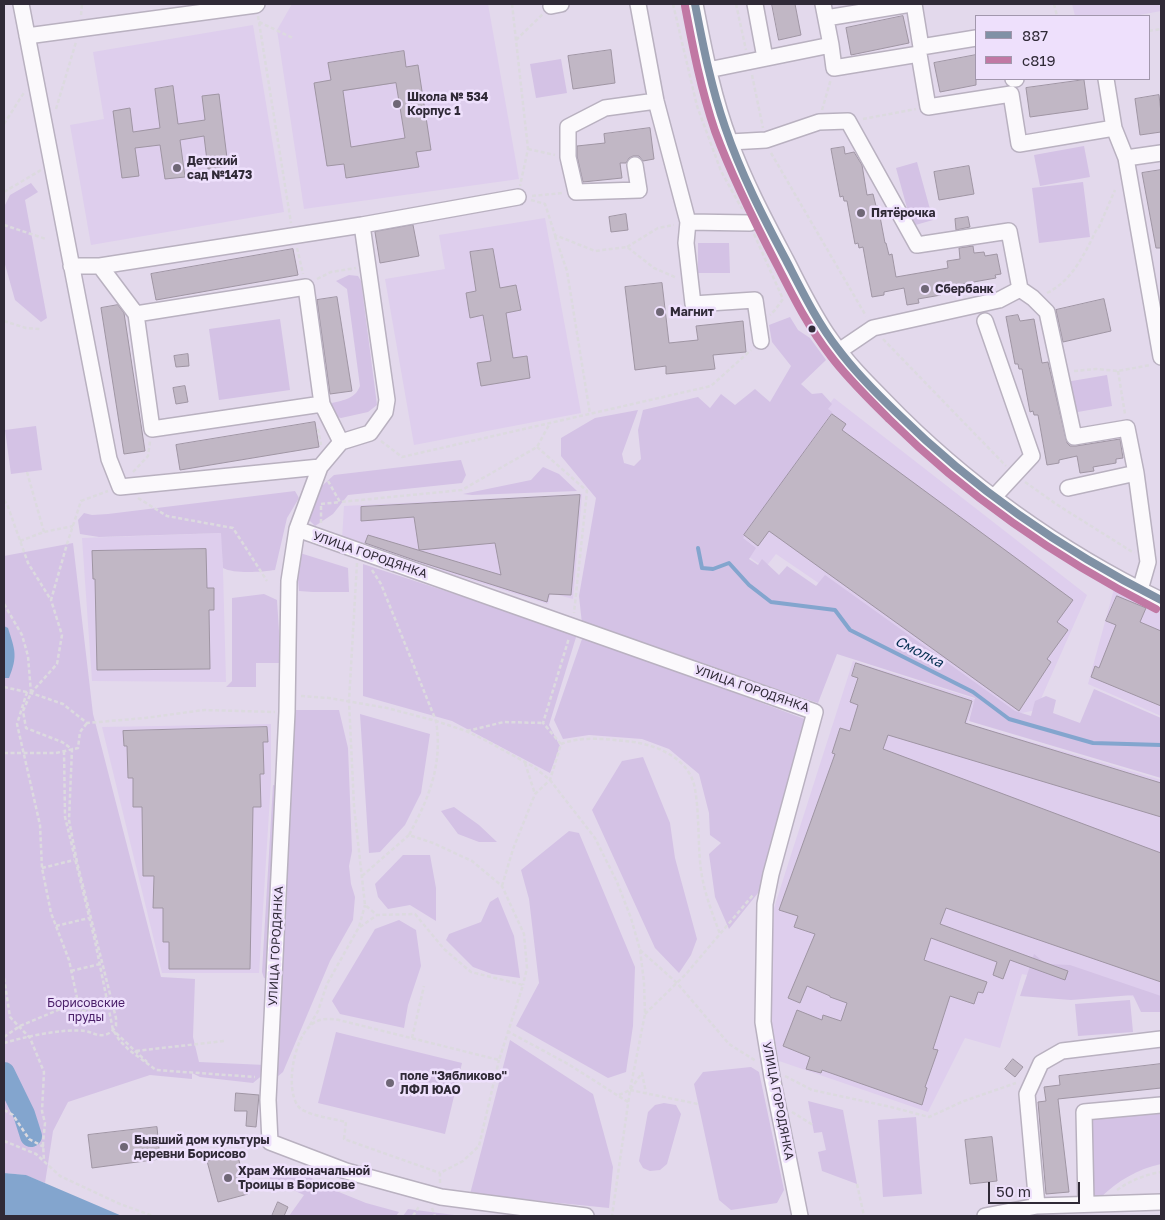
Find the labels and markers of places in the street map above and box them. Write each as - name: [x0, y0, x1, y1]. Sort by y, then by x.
- place label: Школа № 534 Корпус 1: [407, 90, 488, 118]
- marker: Школа № 534 Корпус 1: [391, 98, 403, 110]
- place label: Детский сад №1473: [187, 154, 252, 182]
- marker: Детский сад №1473: [171, 162, 183, 174]
- place label: Пятёрочка: [871, 206, 936, 220]
- marker: Пятёрочка: [855, 207, 867, 219]
- place label: Сбербанк: [935, 282, 994, 296]
- marker: Сбербанк: [919, 283, 931, 295]
- place label: Магнит: [670, 305, 714, 319]
- marker: Магнит: [654, 306, 666, 318]
- unlabelled marker: [807, 324, 817, 334]
- place label: поле "Зябликово" ЛФЛ ЮАО: [400, 1069, 507, 1097]
- marker: поле "Зябликово" ЛФЛ ЮАО: [384, 1077, 396, 1089]
- place label: Бывший дом культуры деревни Борисово: [134, 1133, 270, 1161]
- marker: Бывший дом культуры деревни Борисово: [118, 1141, 130, 1153]
- place label: Храм Живоначальной Троицы в Борисове: [238, 1164, 370, 1192]
- marker: Храм Живоначальной Троицы в Борисове: [222, 1172, 234, 1184]

